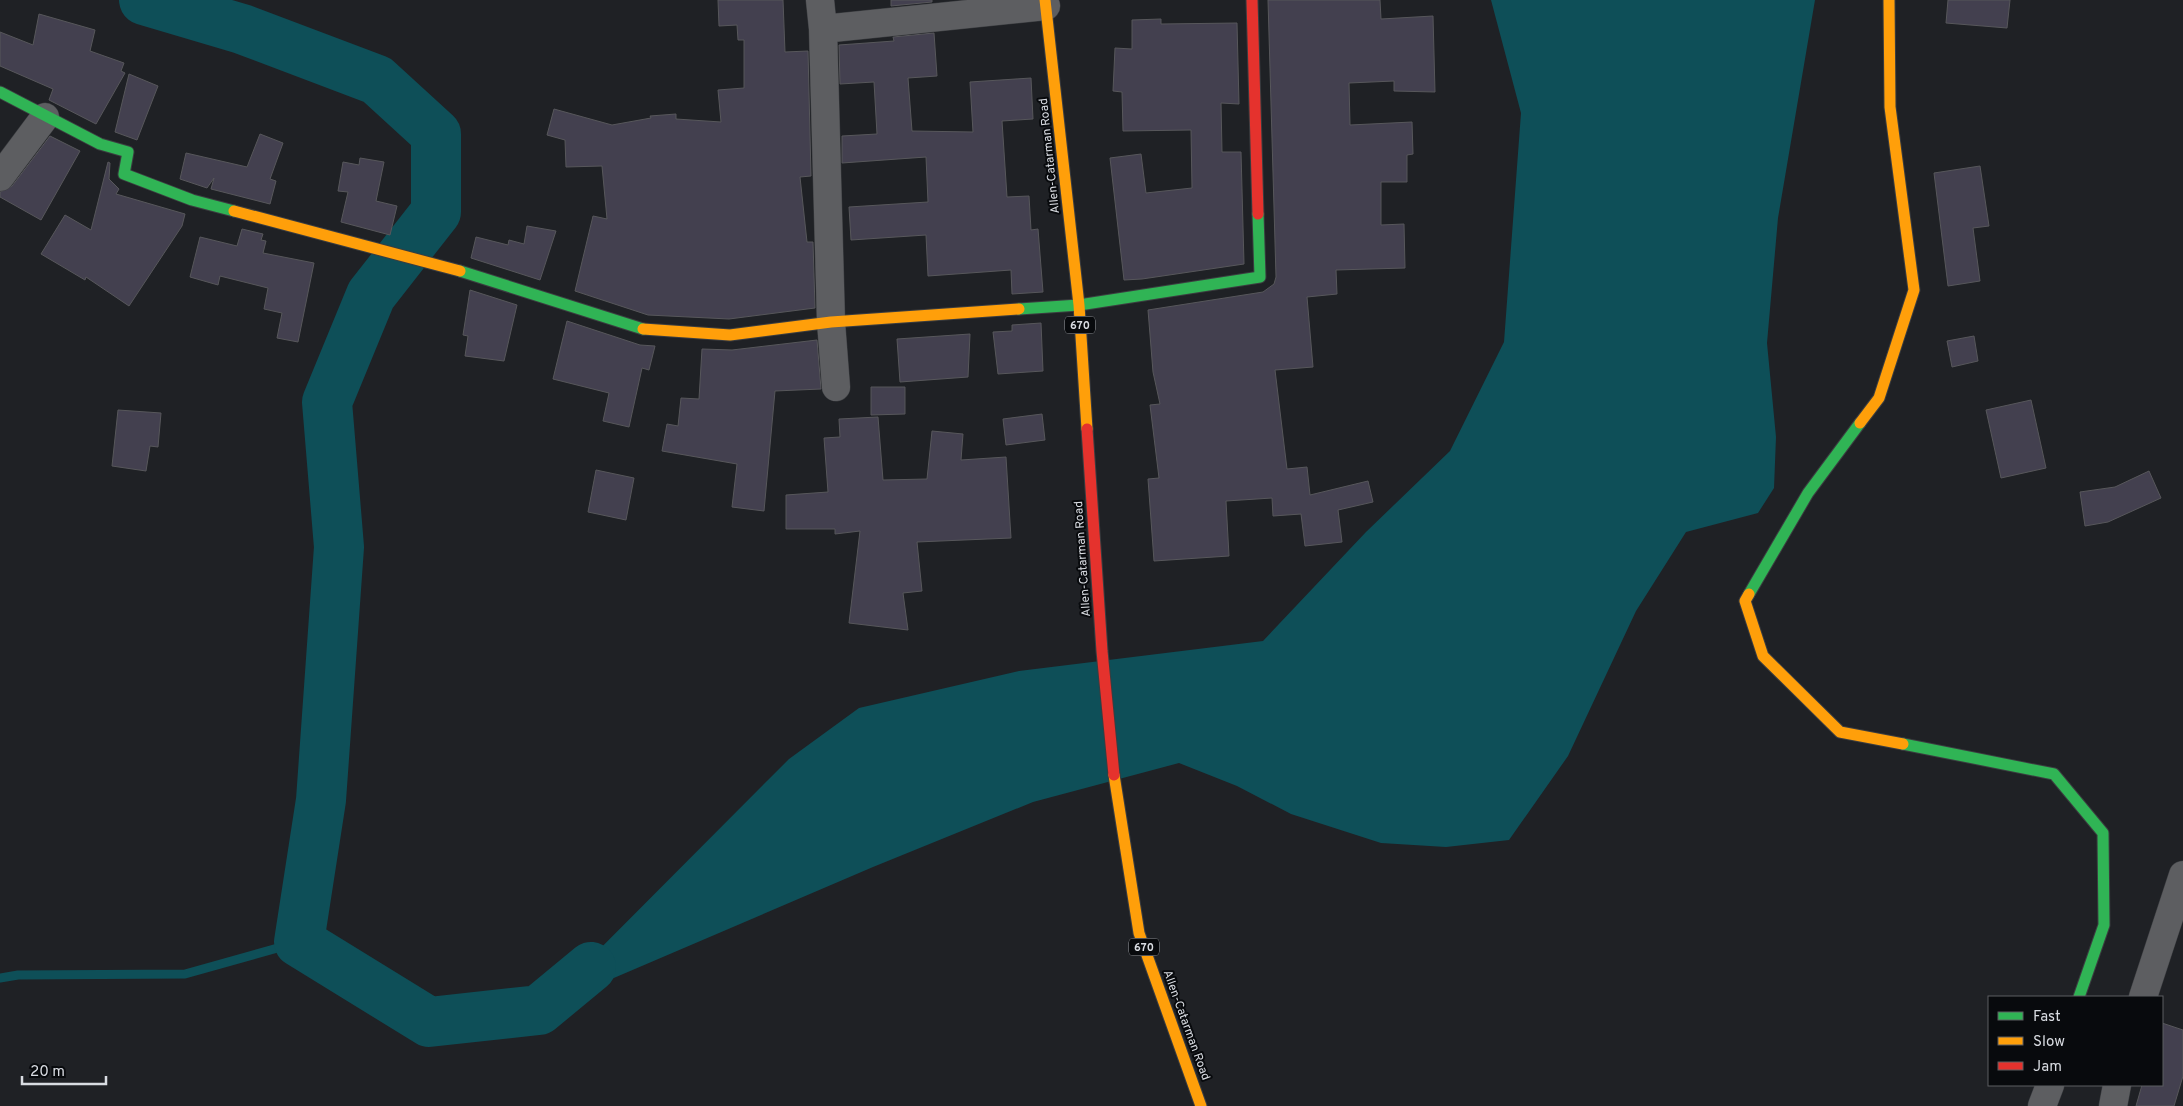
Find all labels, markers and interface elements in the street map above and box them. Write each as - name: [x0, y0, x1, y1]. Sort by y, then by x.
- street label: Allen-Catarman Road: [1036, 97, 1064, 214]
- road number: 670: [1065, 316, 1095, 334]
- street label: Allen-Catarman Road: [1071, 501, 1095, 617]
- road number: 670: [1129, 939, 1159, 956]
- street label: Allen-Catarman Road: [1159, 968, 1213, 1083]
- legend: [1988, 996, 2163, 1086]
- text: Fast: [2033, 1008, 2061, 1027]
- text: Slow: [2033, 1033, 2065, 1052]
- scale bar: [22, 1054, 106, 1086]
- text: Jam: [2033, 1058, 2062, 1077]
- text: 20 m: [30, 1063, 65, 1082]

